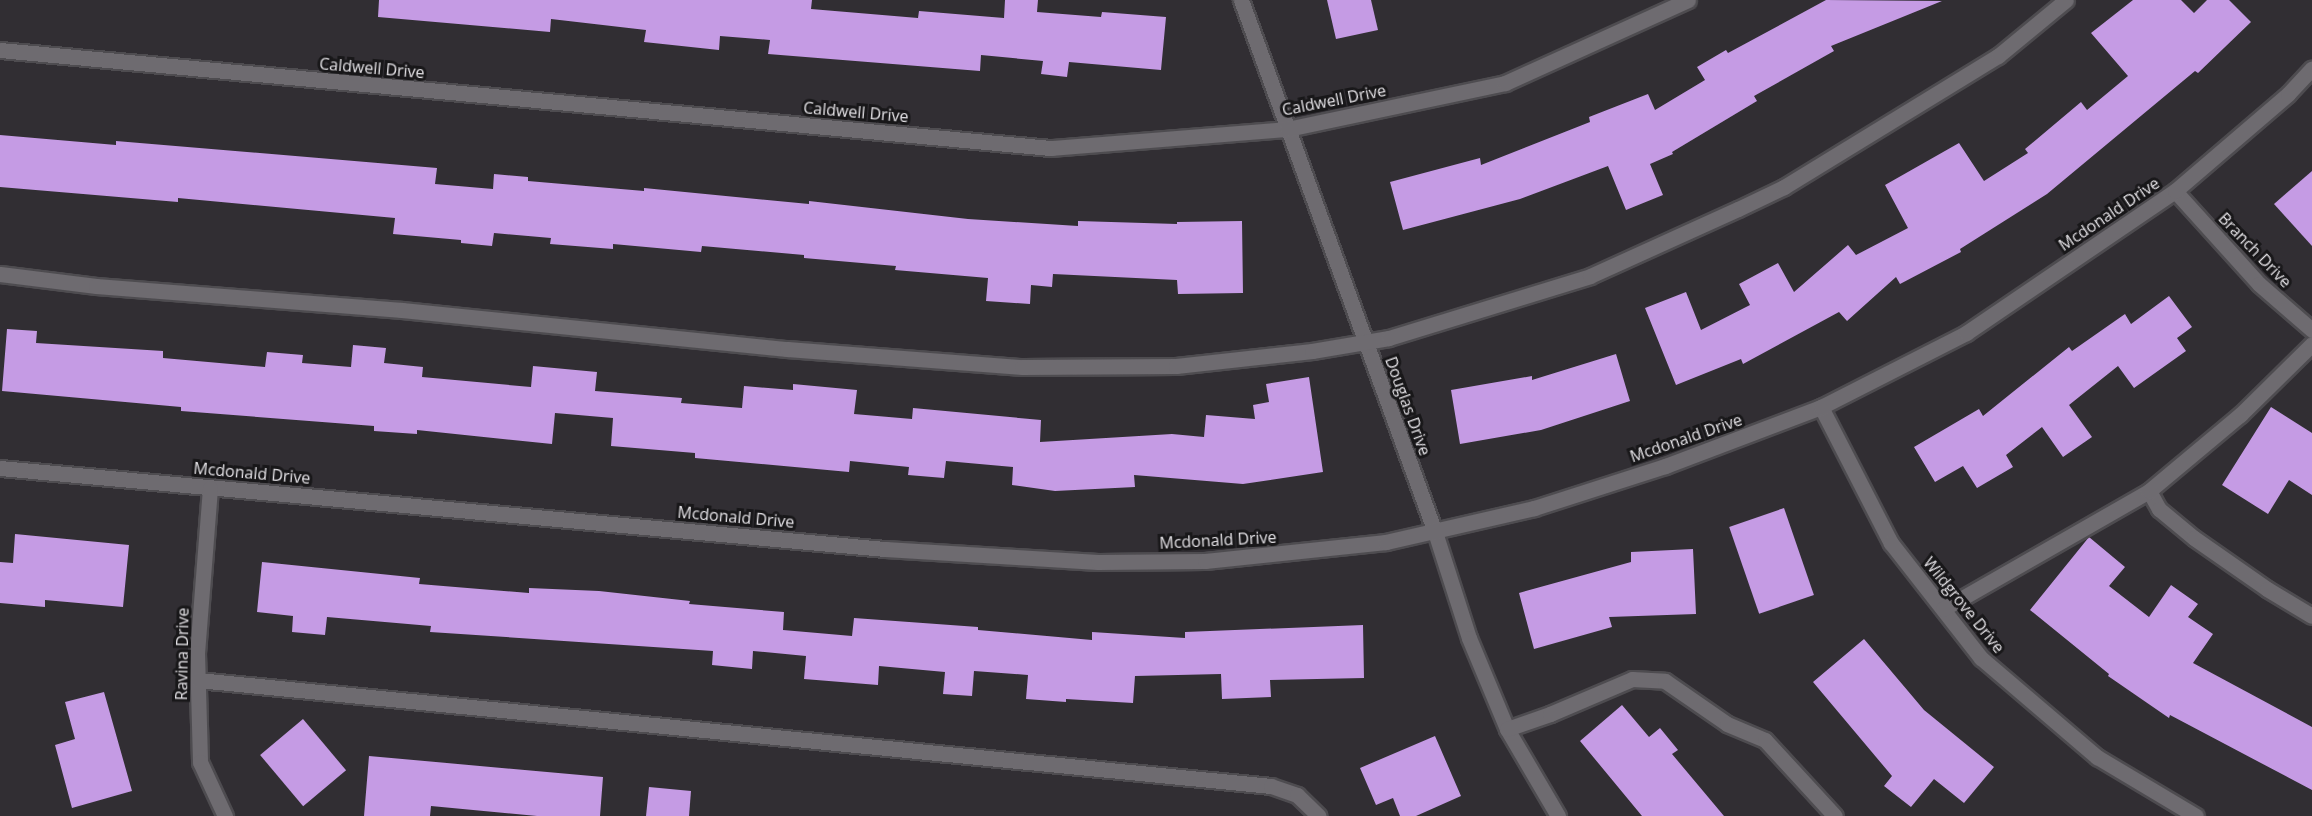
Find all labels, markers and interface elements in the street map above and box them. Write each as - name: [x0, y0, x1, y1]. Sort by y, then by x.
- street label: Caldwell Drive: [319, 54, 425, 82]
- street label: Caldwell Drive: [1280, 81, 1388, 119]
- street label: Caldwell Drive: [803, 98, 909, 126]
- street label: Mcdonald Drive: [2055, 173, 2163, 255]
- street label: Branch Drive: [2215, 209, 2295, 291]
- street label: Douglas Drive: [1381, 354, 1435, 458]
- street label: Mcdonald Drive: [1627, 410, 1745, 466]
- street label: Mcdonald Drive: [193, 458, 311, 488]
- street label: Mcdonald Drive: [677, 502, 795, 532]
- street label: Mcdonald Drive: [1159, 527, 1277, 553]
- street label: Wildgrove Drive: [1919, 553, 2009, 657]
- street label: Ravina Drive: [172, 607, 192, 701]

